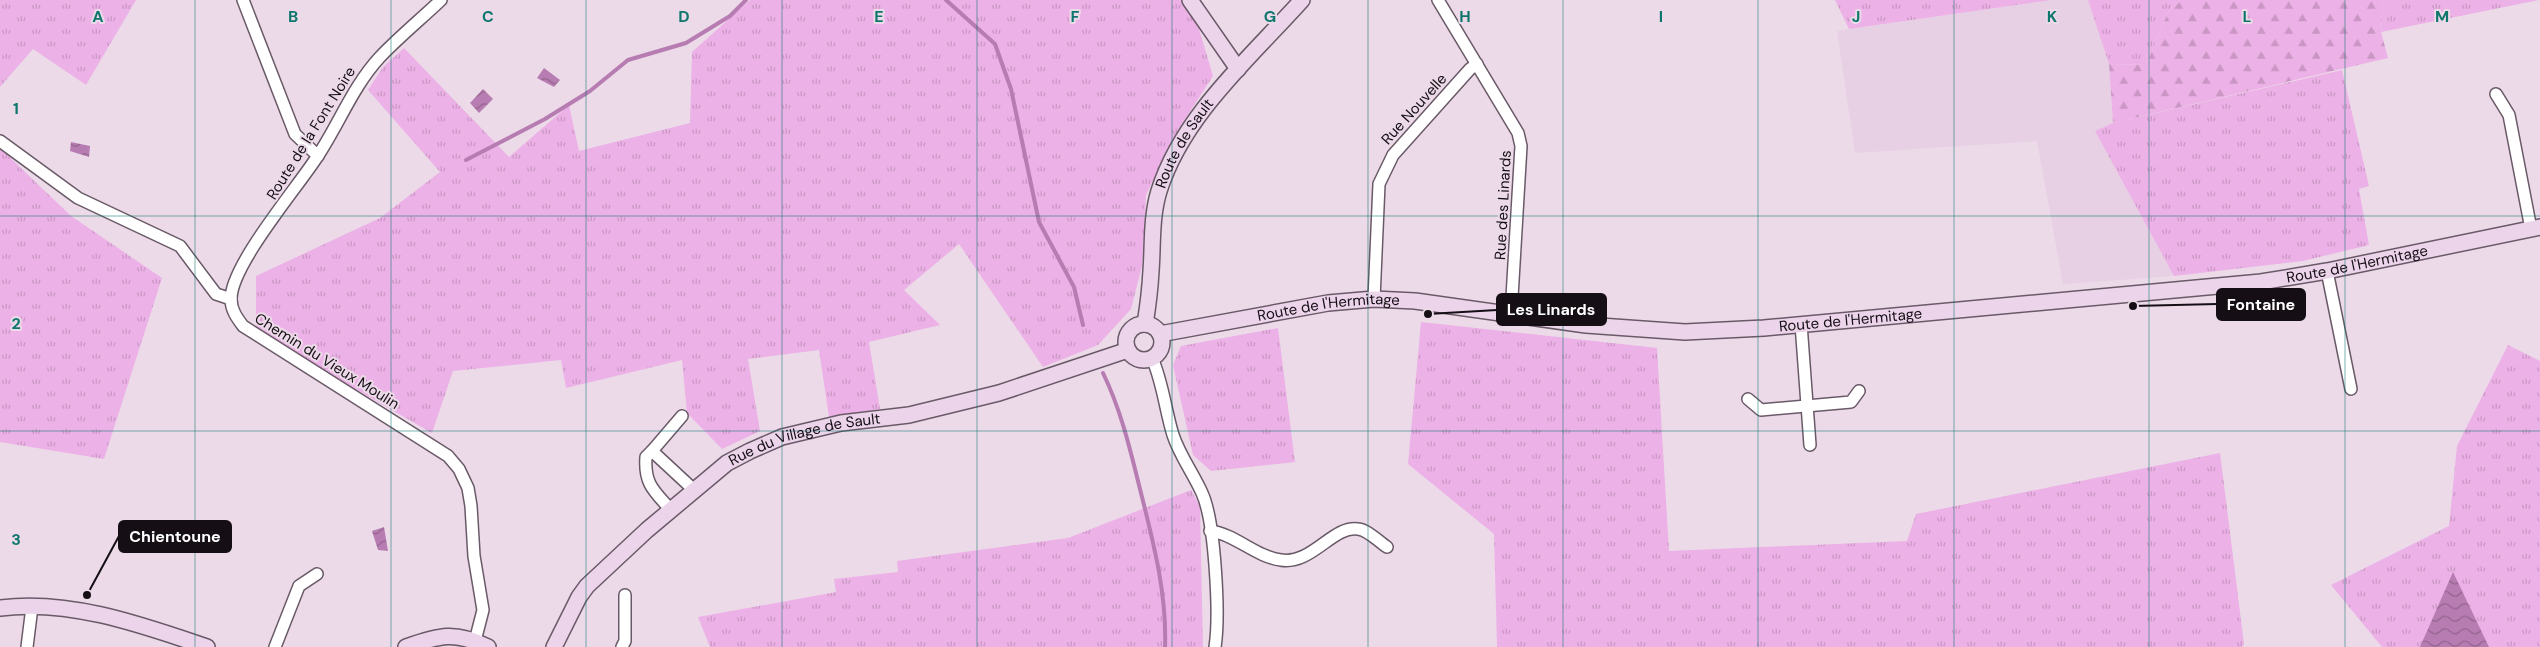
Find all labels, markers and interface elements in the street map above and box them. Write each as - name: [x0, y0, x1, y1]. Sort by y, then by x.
- text: A: [92, 6, 104, 27]
- text: B: [288, 6, 298, 27]
- text: C: [482, 6, 494, 27]
- text: D: [678, 6, 690, 27]
- text: E: [874, 6, 884, 27]
- text: F: [1071, 6, 1080, 27]
- text: G: [1264, 6, 1276, 27]
- text: H: [1459, 6, 1471, 27]
- text: I: [1659, 6, 1663, 27]
- text: J: [1852, 6, 1860, 27]
- text: K: [2047, 6, 2058, 27]
- text: L: [2243, 6, 2252, 27]
- text: M: [2435, 6, 2449, 27]
- street label: Route de la Font Noire: [262, 63, 360, 203]
- street label: Rue Nouvelle: [1377, 69, 1451, 149]
- street label: Route de Sault: [1151, 94, 1218, 191]
- text: 1: [13, 98, 19, 119]
- street label: Rue des Linards: [1490, 150, 1516, 260]
- street label: Route de l'Hermitage: [2285, 240, 2430, 288]
- street label: Route de l'Hermitage: [1256, 289, 1400, 326]
- callout: Fontaine: [2217, 289, 2305, 320]
- callout: Les Linards: [1497, 294, 1606, 325]
- text: Fontaine: [2227, 294, 2295, 315]
- text: Les Linards: [1507, 299, 1595, 320]
- street label: Route de l'Hermitage: [1778, 303, 1923, 337]
- street label: Chemin du Vieux Moulin: [251, 308, 403, 414]
- text: 2: [11, 313, 21, 334]
- street label: Rue du Village de Sault: [725, 408, 882, 470]
- callout: Chientoune: [119, 521, 231, 552]
- text: Chientoune: [129, 526, 221, 547]
- text: 3: [11, 529, 21, 550]

